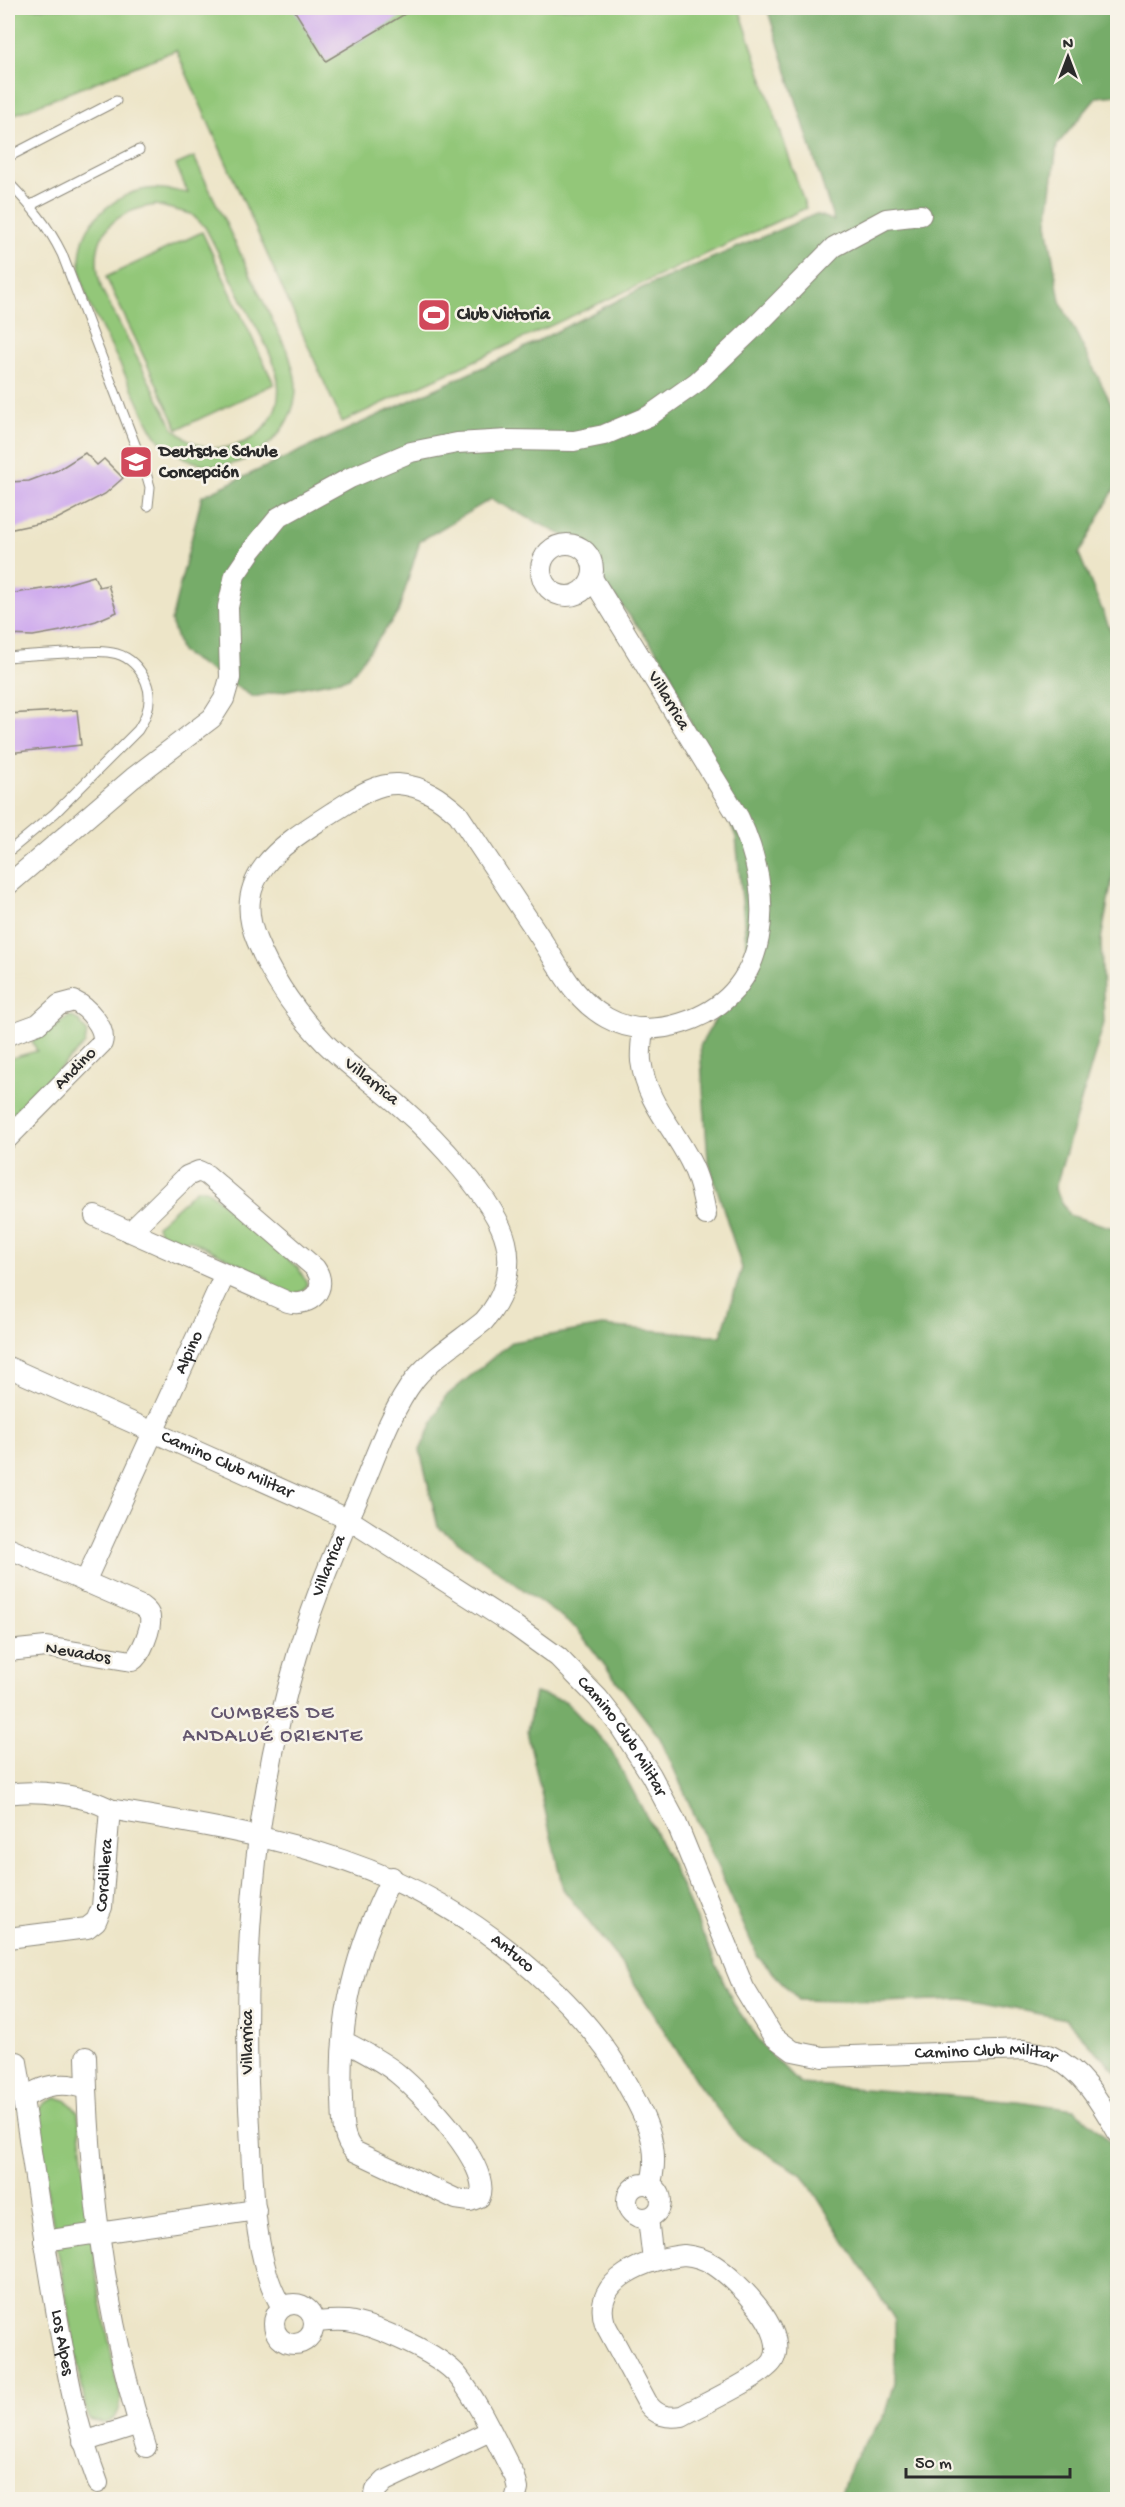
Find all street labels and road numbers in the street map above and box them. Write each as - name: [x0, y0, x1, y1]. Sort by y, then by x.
- street label: Villarrica: [642, 667, 694, 735]
- street label: Andino: [50, 1043, 102, 1095]
- street label: Villarrica: [339, 1053, 403, 1111]
- street label: Alpino: [170, 1328, 208, 1378]
- street label: Camino Club Militar: [158, 1426, 298, 1504]
- street label: Villarrica: [307, 1531, 351, 1601]
- street label: Nevados: [44, 1639, 113, 1670]
- street label: Camino Club Militar: [572, 1672, 672, 1801]
- street label: Cordillera: [90, 1837, 118, 1916]
- street label: Antuco: [486, 1929, 539, 1977]
- street label: Villarrica: [238, 2009, 259, 2075]
- street label: Camino Club Militar: [914, 2039, 1062, 2069]
- street label: Los Alpes: [46, 2308, 79, 2378]

